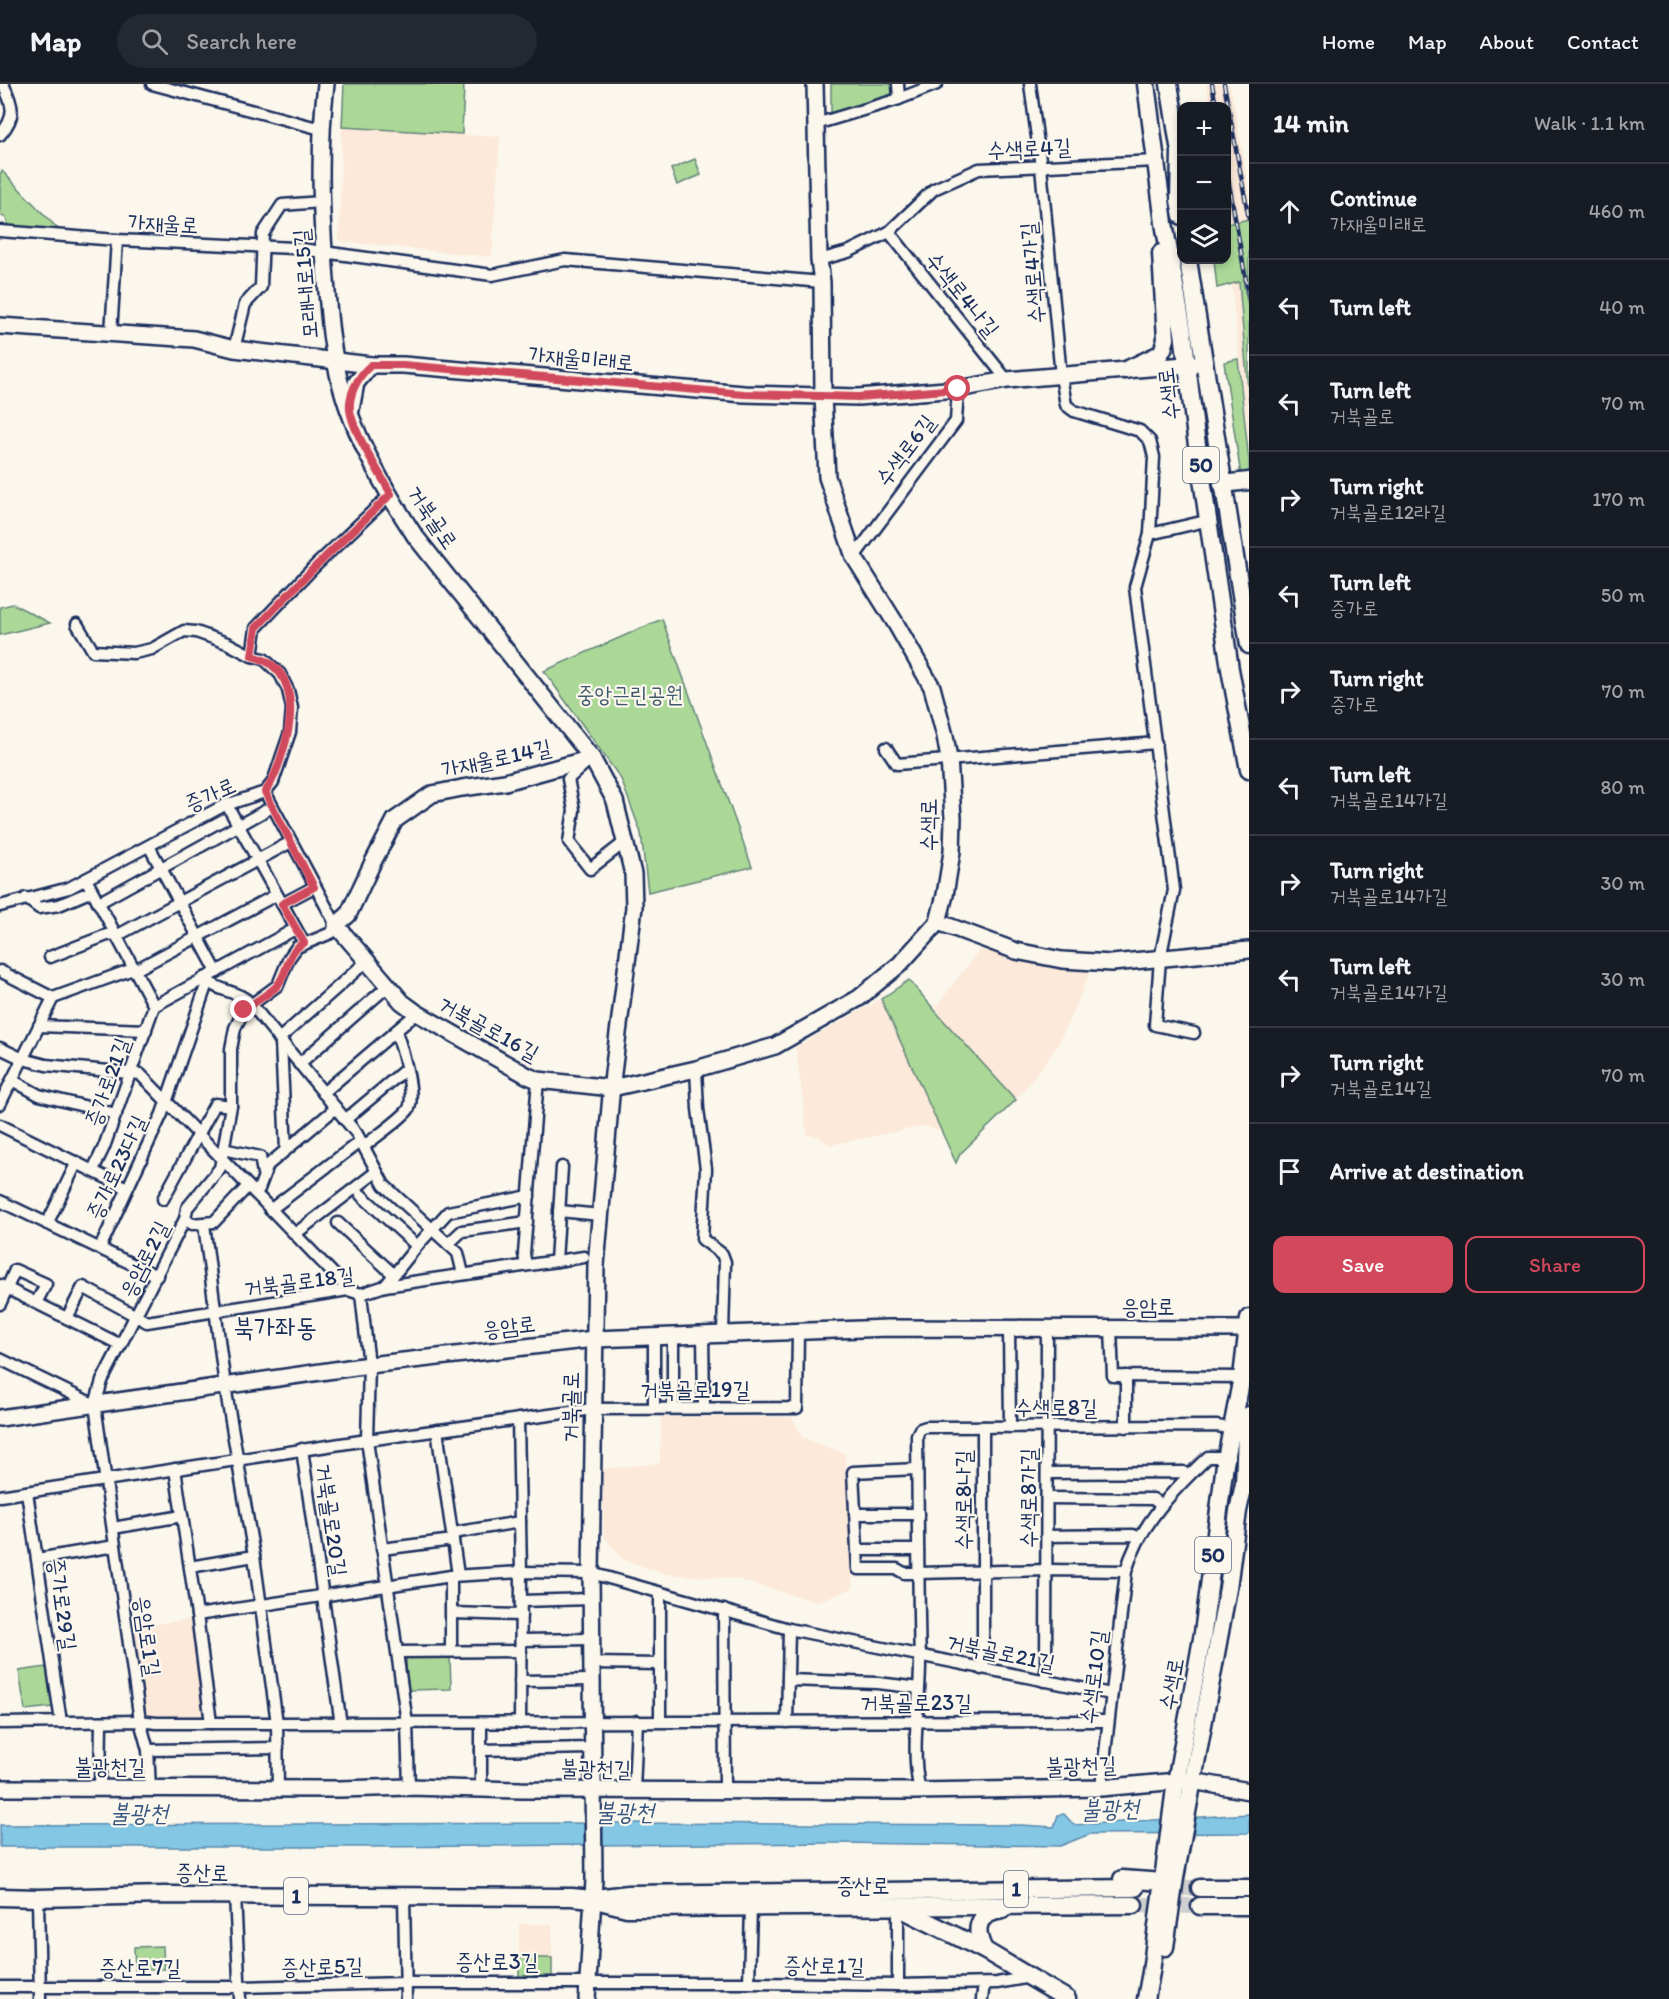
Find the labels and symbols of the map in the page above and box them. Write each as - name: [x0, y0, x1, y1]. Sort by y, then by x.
- street label: 수색로4길: [986, 133, 1072, 164]
- street label: 가재울로: [127, 208, 199, 239]
- street label: 수색로4가길: [1015, 221, 1050, 325]
- street label: 모래내로15길: [287, 228, 324, 340]
- street label: 수색로4나길: [920, 246, 1005, 343]
- street label: 가재울미래로: [527, 340, 635, 377]
- street label: 수색로: [1152, 366, 1185, 422]
- route start: [944, 375, 970, 401]
- street label: 수색로6길: [870, 409, 941, 491]
- road number: 50: [1183, 447, 1219, 483]
- street label: 거북골로: [402, 480, 464, 554]
- park label: 중앙근린공원: [577, 681, 683, 708]
- street label: 가재울로14길: [439, 734, 554, 783]
- street label: 증가로: [180, 771, 240, 818]
- street label: 수색로: [915, 798, 942, 852]
- street label: 거북골로16길: [434, 990, 544, 1067]
- route end: [230, 996, 256, 1022]
- street label: 증가로21길: [79, 1034, 136, 1130]
- street label: 증가로23다길: [81, 1110, 152, 1224]
- street label: 응암로2길: [114, 1216, 175, 1302]
- street label: 거북골로18길: [242, 1261, 356, 1302]
- street label: 응암로: [1121, 1293, 1175, 1320]
- street label: 응암로: [481, 1310, 537, 1343]
- district label: 북가좌동: [233, 1311, 317, 1343]
- street label: 거북골로: [556, 1371, 585, 1443]
- street label: 거북골로19길: [640, 1376, 750, 1403]
- street label: 수색로8길: [1015, 1394, 1098, 1421]
- street label: 수색로8가길: [1015, 1447, 1042, 1548]
- street label: 수색로8나길: [950, 1449, 977, 1550]
- street label: 거북골로20길: [310, 1462, 353, 1579]
- road number: 50: [1195, 1537, 1231, 1573]
- street label: 증가로29길: [43, 1556, 82, 1653]
- street label: 응암로1길: [128, 1594, 167, 1678]
- street label: 거북골로21길: [944, 1628, 1058, 1677]
- street label: 수색로10길: [1074, 1628, 1113, 1726]
- street label: 수색로: [1154, 1656, 1189, 1713]
- street label: 거북골로23길: [860, 1689, 972, 1716]
- street label: 불광천길: [1045, 1751, 1117, 1780]
- street label: 불광천길: [75, 1753, 146, 1780]
- street label: 불광천길: [560, 1754, 632, 1783]
- water label: 불광천: [1081, 1793, 1142, 1824]
- water label: 불광천: [596, 1797, 657, 1826]
- water label: 불광천: [110, 1798, 171, 1827]
- street label: 증산로: [175, 1859, 229, 1886]
- road number: 1: [1004, 1871, 1028, 1907]
- street label: 증산로: [836, 1872, 890, 1899]
- road number: 1: [284, 1878, 308, 1914]
- street label: 증산로3길: [456, 1948, 539, 1975]
- street label: 증산로1길: [783, 1951, 865, 1980]
- street label: 증산로5길: [281, 1952, 364, 1981]
- street label: 증산로7길: [99, 1954, 181, 1981]

